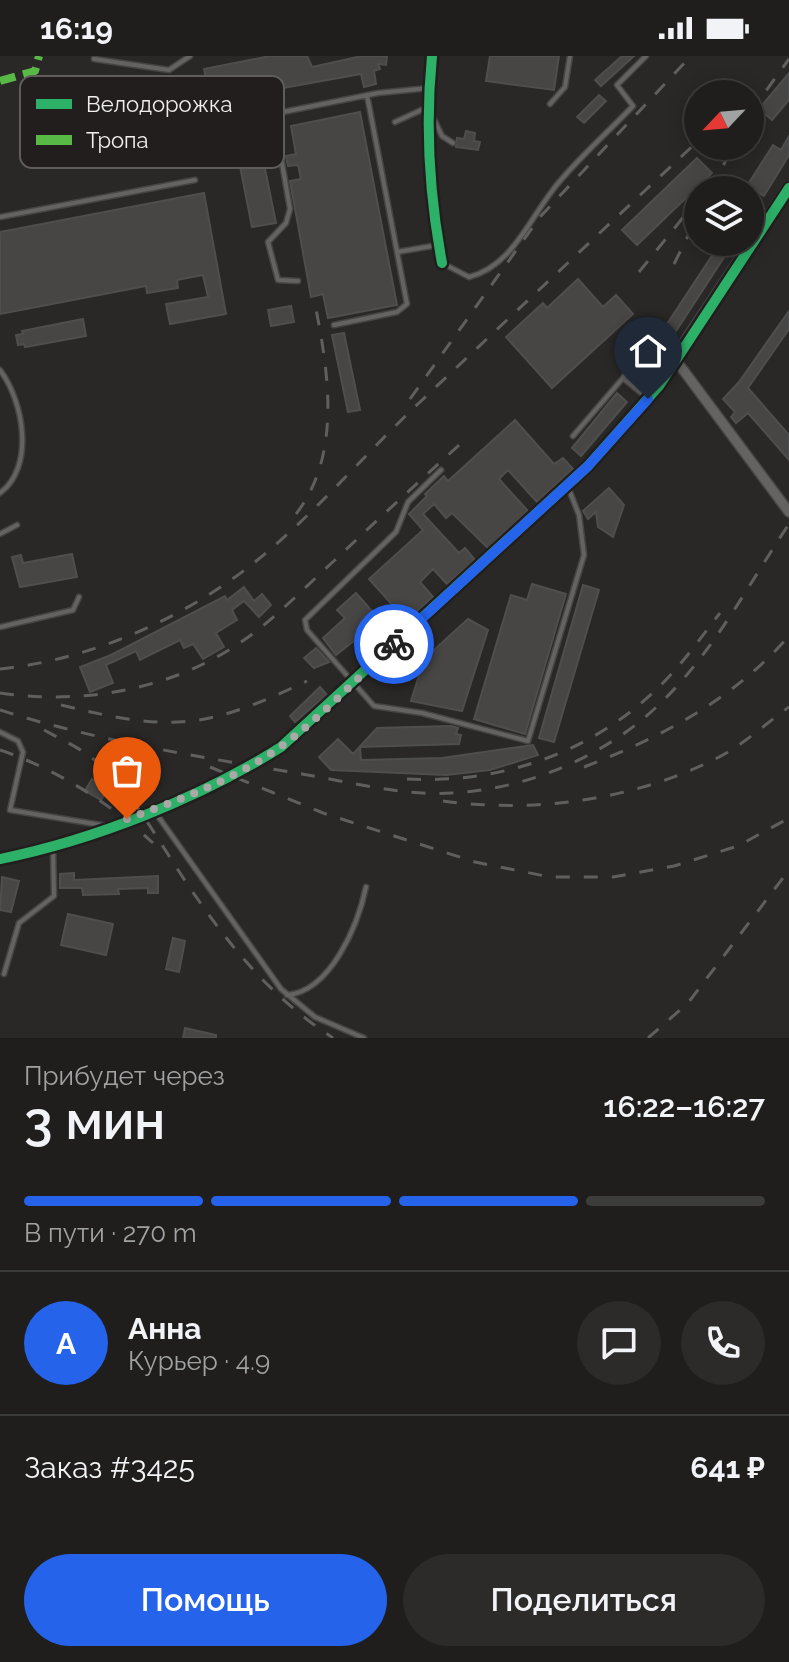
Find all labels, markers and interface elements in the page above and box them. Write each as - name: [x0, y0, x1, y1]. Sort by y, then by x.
- text: 16:19: [40, 11, 113, 46]
- legend: [20, 76, 284, 168]
- north arrow: [684, 80, 764, 160]
- map controls: [684, 80, 764, 256]
- text: Велодорожка: [86, 91, 232, 117]
- text: Тропа: [86, 127, 149, 153]
- button: layers: [684, 176, 764, 256]
- pin: [614, 317, 682, 399]
- icon: home: [626, 329, 670, 373]
- courier: [354, 604, 434, 684]
- icon: bike: [372, 622, 416, 666]
- pin: [93, 737, 161, 819]
- icon: bag: [105, 749, 149, 793]
- text: Прибудет через: [24, 1061, 225, 1091]
- text: 16:22–16:27: [603, 1089, 765, 1124]
- text: 3 мин: [24, 1090, 165, 1151]
- text: В пути · 270 m: [24, 1218, 197, 1248]
- button: chat: [577, 1301, 661, 1385]
- button: phone: [681, 1301, 765, 1385]
- text: Анна: [128, 1311, 202, 1346]
- text: А: [56, 1326, 76, 1361]
- text: Курьер · 4.9: [128, 1346, 270, 1376]
- text: Заказ #3425: [24, 1450, 195, 1485]
- text: 641 ₽: [690, 1450, 765, 1485]
- button: Помощь: [24, 1554, 387, 1646]
- button: Поделиться: [403, 1554, 765, 1646]

